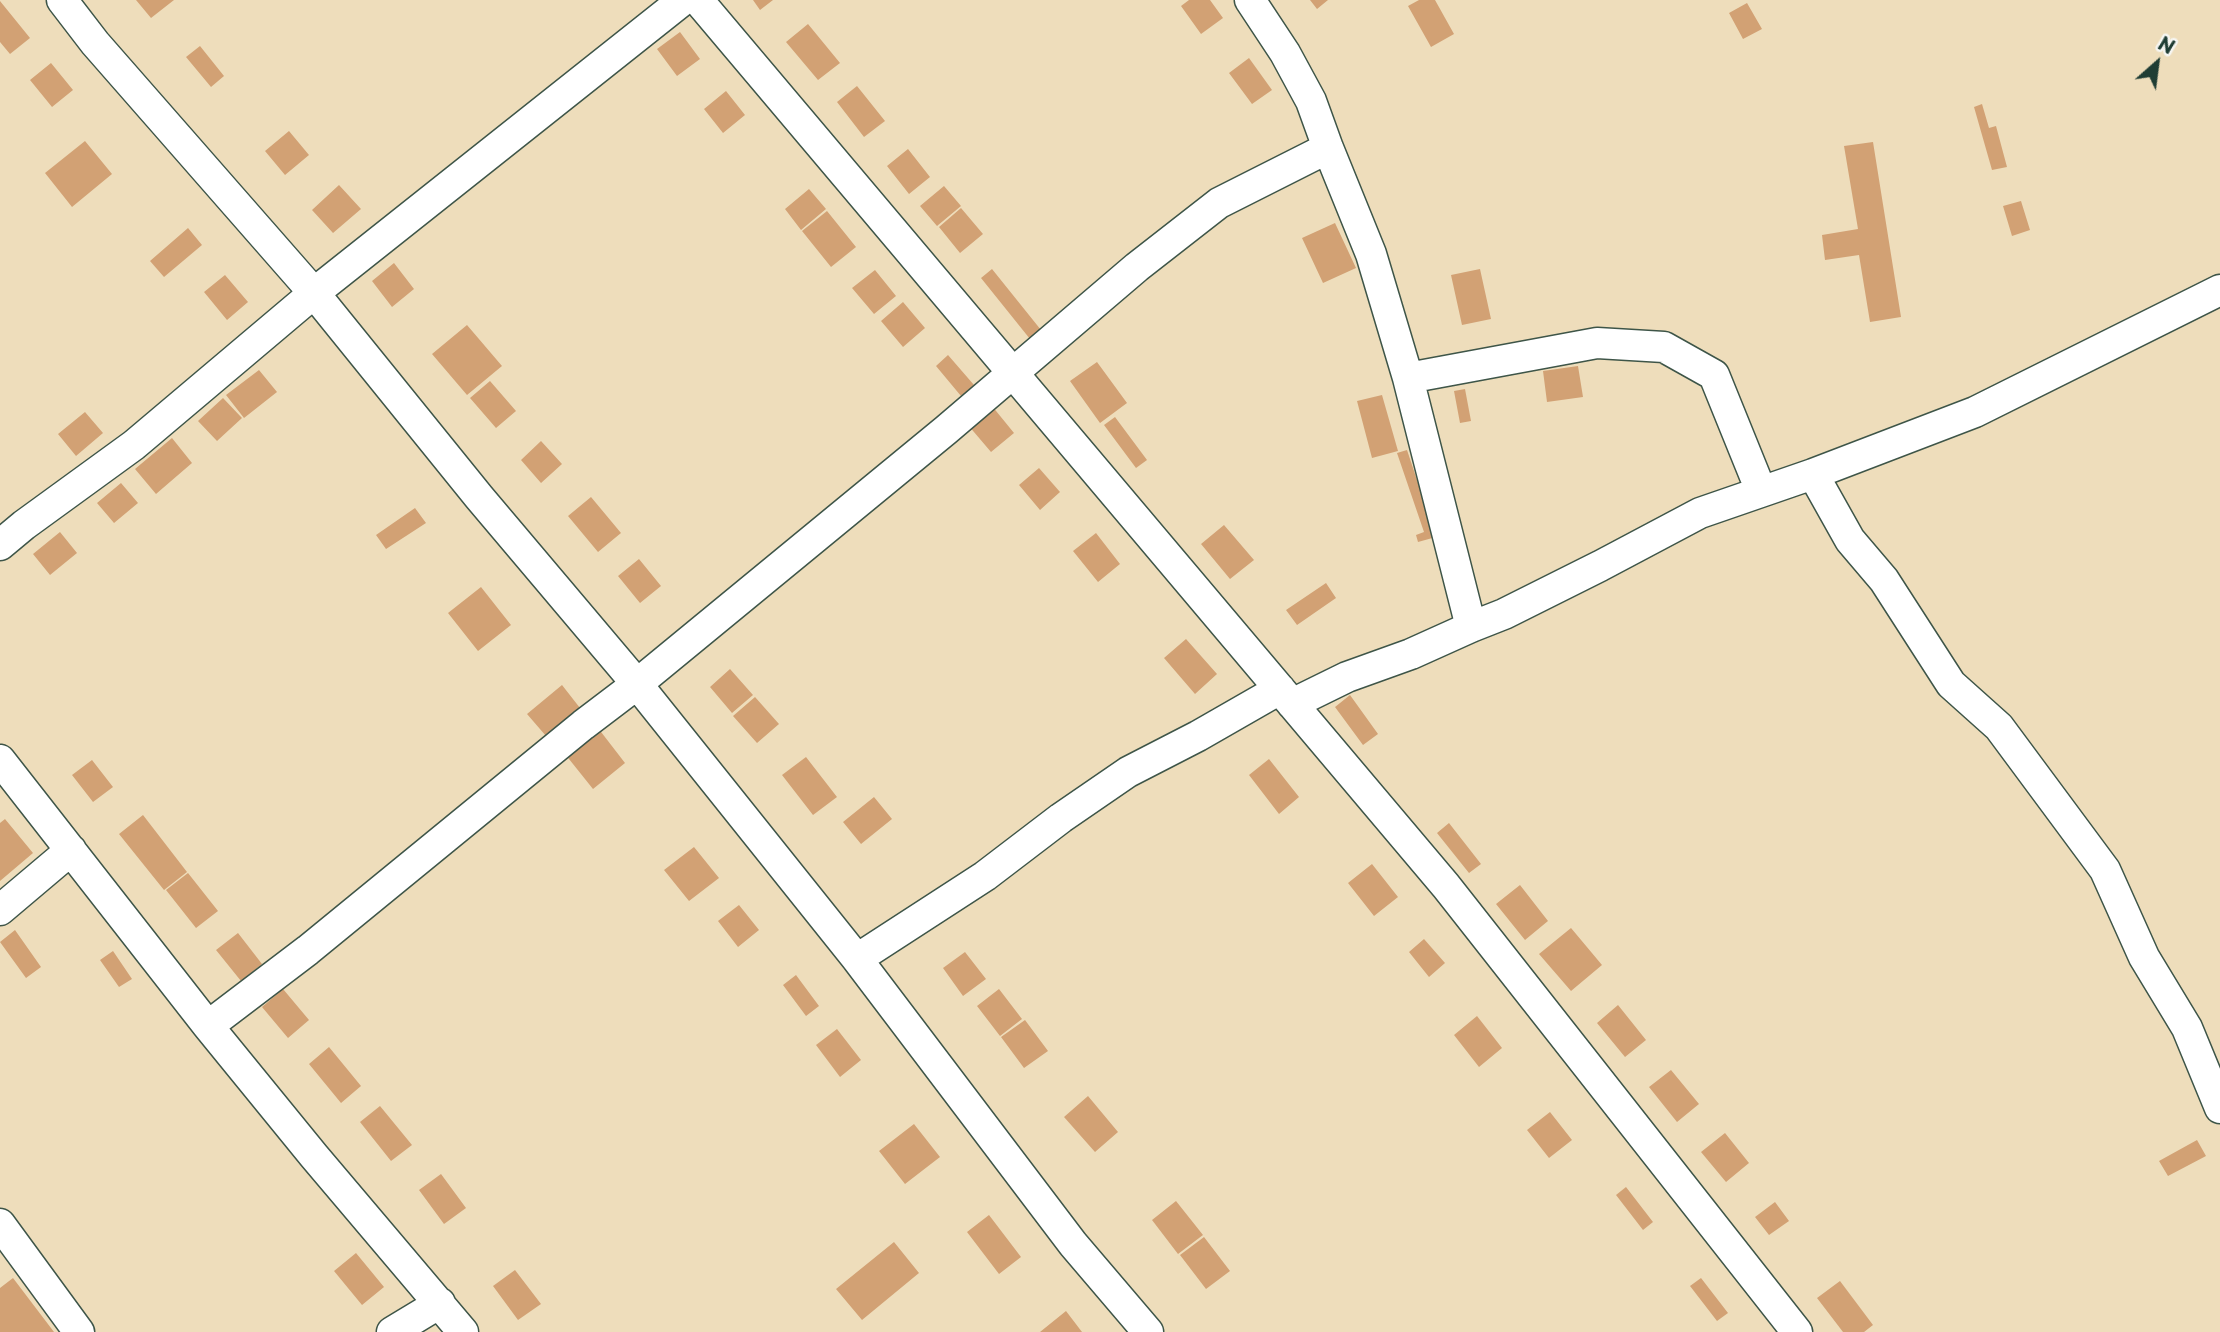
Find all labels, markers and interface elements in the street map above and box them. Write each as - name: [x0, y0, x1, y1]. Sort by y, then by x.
- north arrow: [2122, 28, 2192, 98]
- text: N: [2154, 29, 2180, 60]

